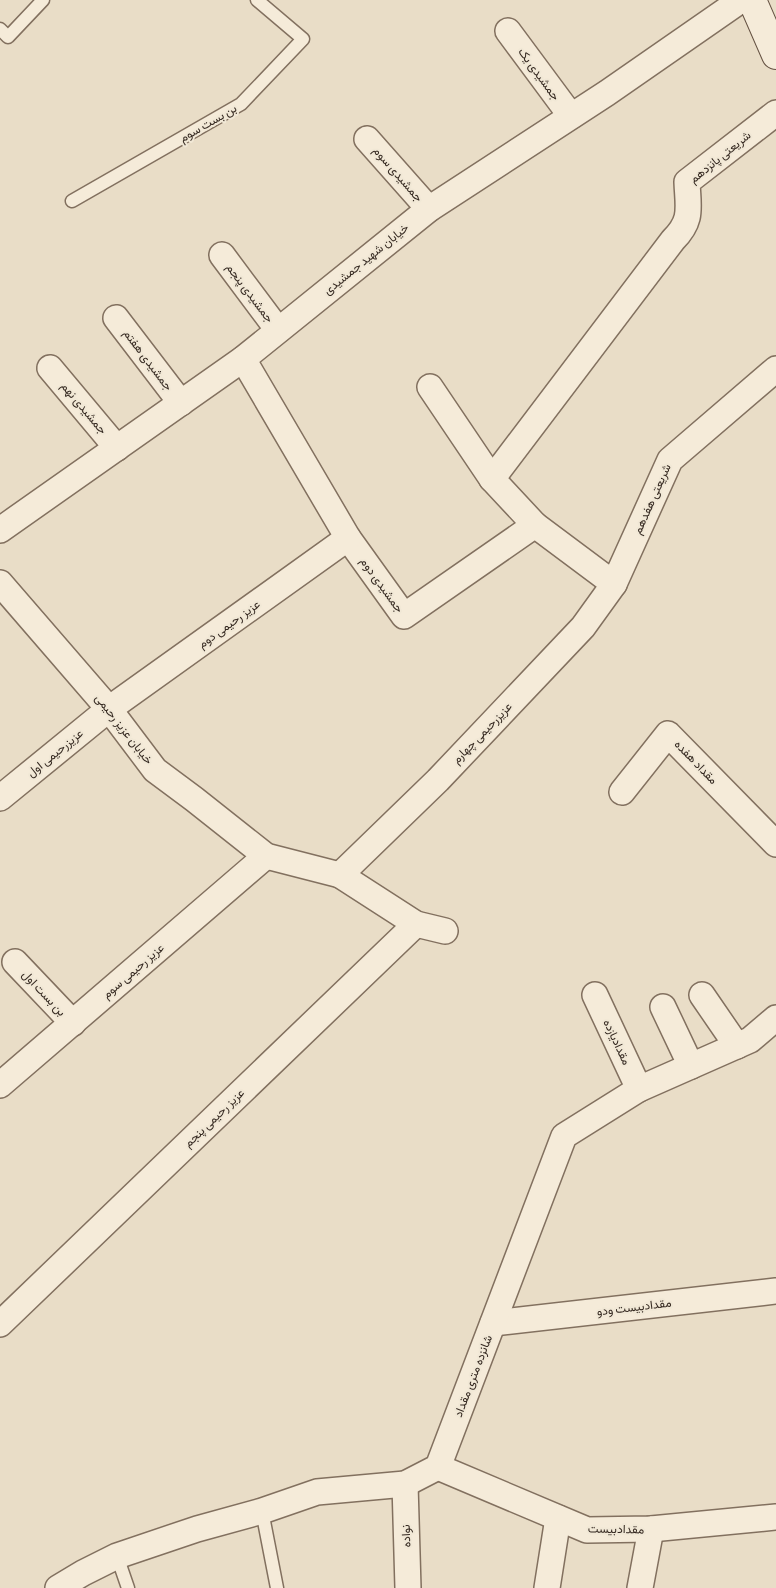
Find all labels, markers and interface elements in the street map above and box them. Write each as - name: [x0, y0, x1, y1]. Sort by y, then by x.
- street label: جمشیدی یک: [514, 43, 565, 104]
- street label: بن بست سوم: [175, 98, 240, 146]
- street label: شریعتی پانزدهم: [685, 126, 754, 187]
- street label: جمشیدی سوم: [369, 142, 428, 205]
- street label: خیابان شهید جمشیدی: [319, 218, 412, 298]
- street label: جمشیدی پنجم: [222, 259, 279, 326]
- street label: جمشیدی هفتم: [120, 325, 178, 394]
- street label: جمشیدی نهم: [57, 377, 112, 438]
- street label: شریعتی هفدهم: [627, 460, 675, 537]
- street label: جمشیدی دوم: [356, 553, 409, 616]
- street label: عزیز رحیمی دوم: [194, 594, 263, 652]
- street label: خیابان عزیز رحیمی: [91, 689, 158, 768]
- street label: عزیزرحیمی چهارم: [447, 697, 515, 767]
- street label: عزیزرحیمی اول: [22, 724, 86, 781]
- street label: مقداد هفده: [671, 735, 723, 788]
- street label: عزیز رحیمی سوم: [97, 938, 167, 1002]
- street label: بن بست اول: [19, 965, 71, 1020]
- street label: مقدادیازده: [599, 1016, 636, 1067]
- street label: عزیز رحیمی پنجم: [179, 1084, 248, 1151]
- street label: مقدادبیست ودو: [595, 1292, 672, 1320]
- street label: شانزده متری مقداد: [448, 1332, 496, 1419]
- street label: مقدادبیست: [588, 1519, 644, 1537]
- street label: نواده: [396, 1524, 414, 1548]

